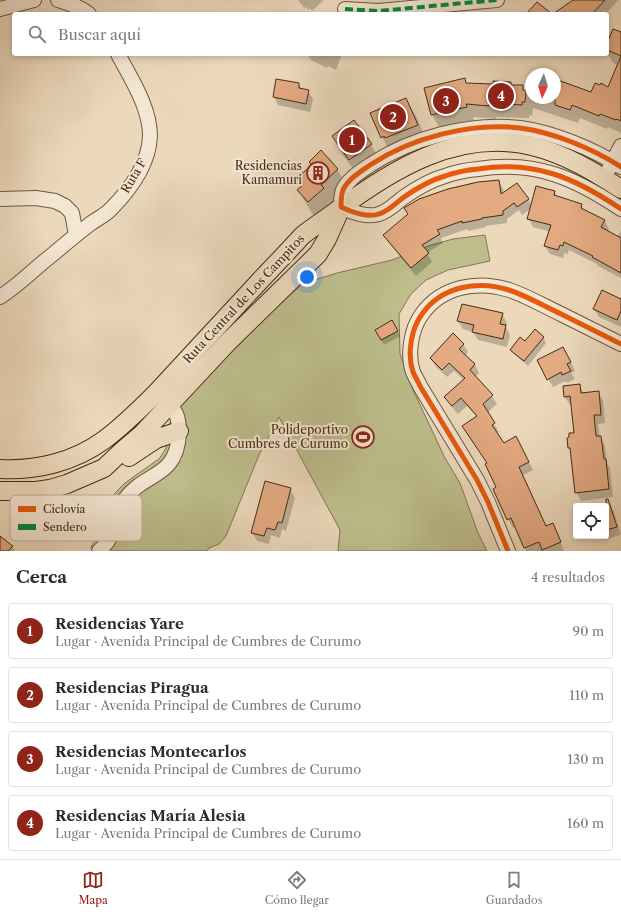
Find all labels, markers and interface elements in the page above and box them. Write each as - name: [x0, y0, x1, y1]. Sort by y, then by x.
- search box: [12, 12, 609, 56]
- icon: search: [26, 23, 48, 45]
- text: Buscar aquí: [58, 25, 141, 44]
- north arrow: [525, 68, 561, 104]
- pin: 4: [488, 81, 514, 111]
- pin: 3: [433, 86, 459, 116]
- pin: 2: [380, 102, 406, 132]
- pin: 1: [339, 125, 365, 155]
- street label: Ruta F: [117, 156, 150, 196]
- place label: Residencias Kamamuri: [235, 158, 302, 187]
- building icon: Residencias Kamamuri: [305, 160, 331, 186]
- street label: Ruta Central de Los Campitos: [180, 231, 307, 366]
- your location: [297, 267, 317, 287]
- place label: Polideportivo Cumbres de Curumo: [228, 422, 348, 451]
- sports icon: Polideportivo Cumbres de Curumo: [350, 424, 376, 450]
- legend: [10, 495, 142, 541]
- text: Ciclovía: [43, 502, 86, 516]
- map controls: [573, 503, 609, 539]
- button: locate: [573, 503, 609, 539]
- text: Sendero: [43, 520, 87, 534]
- text: Cerca: [16, 567, 67, 587]
- text: 4 resultados: [531, 569, 605, 585]
- text: Residencias Yare: [55, 614, 184, 633]
- text: 1: [27, 623, 33, 639]
- text: 90 m: [573, 623, 604, 639]
- text: Lugar · Avenida Principal de Cumbres de Curumo: [55, 633, 361, 649]
- text: Residencias Piragua: [55, 678, 209, 697]
- text: 2: [26, 687, 34, 703]
- text: 110 m: [569, 687, 604, 703]
- text: Lugar · Avenida Principal de Cumbres de Curumo: [55, 697, 361, 713]
- text: Residencias Montecarlos: [55, 742, 246, 761]
- text: 3: [26, 751, 34, 767]
- text: 130 m: [568, 751, 604, 767]
- text: Lugar · Avenida Principal de Cumbres de Curumo: [55, 761, 361, 777]
- text: Residencias María Alesia: [55, 806, 246, 825]
- text: 4: [26, 815, 34, 831]
- text: 160 m: [567, 815, 604, 831]
- text: Lugar · Avenida Principal de Cumbres de Curumo: [55, 825, 361, 841]
- tab: Mapa: [78, 869, 108, 907]
- tab: Cómo llegar: [265, 869, 329, 907]
- tab: Guardados: [486, 869, 543, 907]

